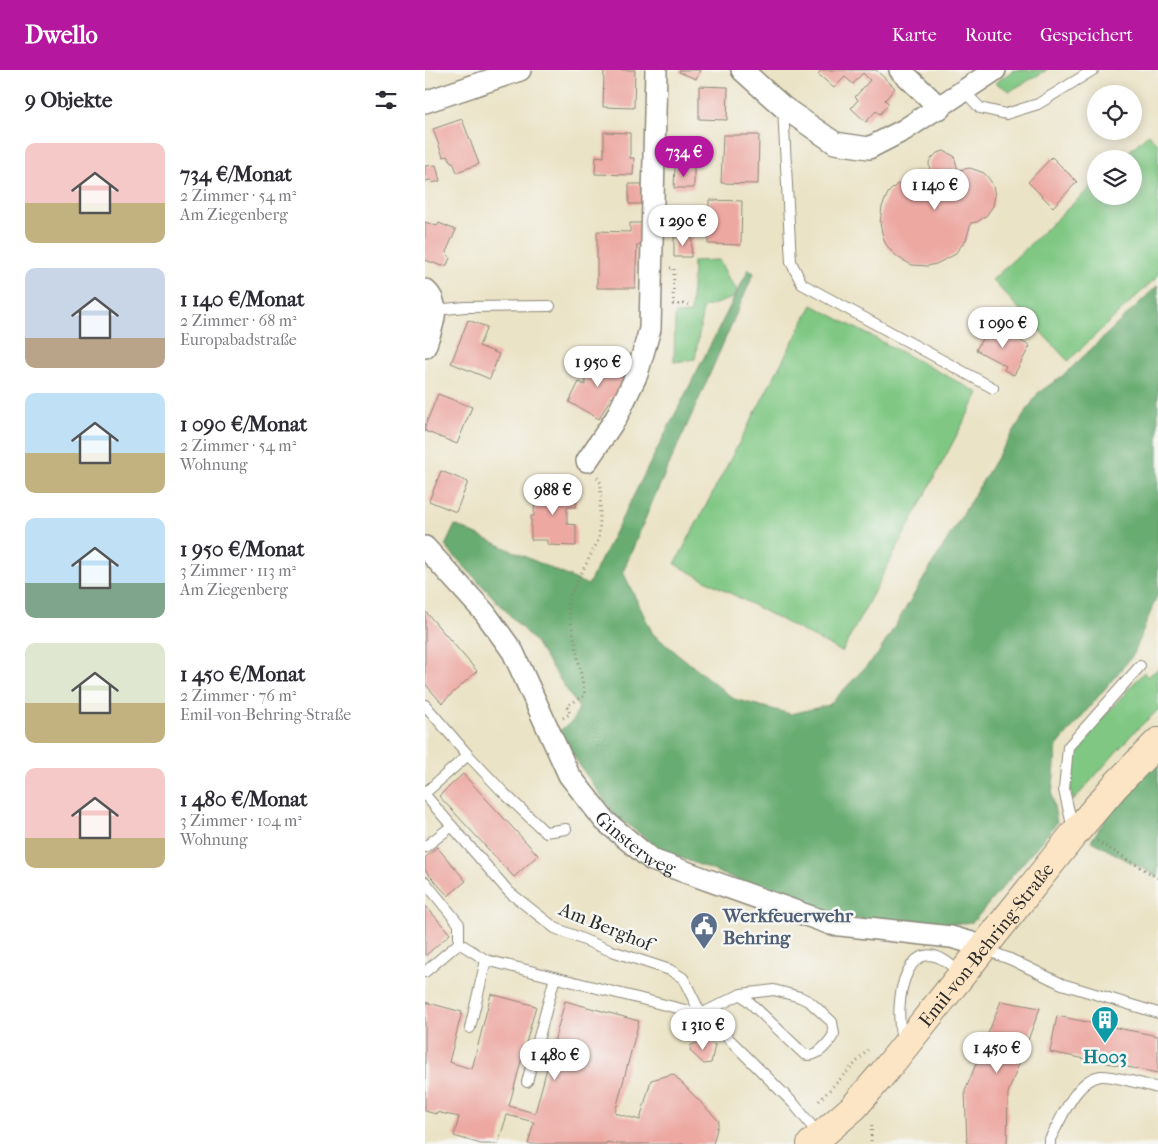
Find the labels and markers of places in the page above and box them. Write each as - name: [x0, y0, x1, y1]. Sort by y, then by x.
- pin: 734 €: [649, 136, 719, 178]
- pin: 1 140 €: [889, 168, 981, 211]
- pin: 1 290 €: [637, 204, 729, 247]
- pin: 1 090 €: [957, 306, 1049, 349]
- pin: 1 950 €: [552, 346, 644, 388]
- pin: 988 €: [518, 474, 588, 516]
- place label: Werkfeuerwehr Behring: [722, 905, 854, 949]
- public building icon: Werkfeuerwehr Behring: [689, 911, 719, 950]
- building icon: H003: [1090, 1005, 1120, 1044]
- pin: 1 310 €: [657, 1008, 749, 1051]
- pin: 1 450 €: [951, 1032, 1043, 1074]
- pin: 1 480 €: [509, 1038, 601, 1081]
- place label: H003: [1083, 1046, 1127, 1068]

